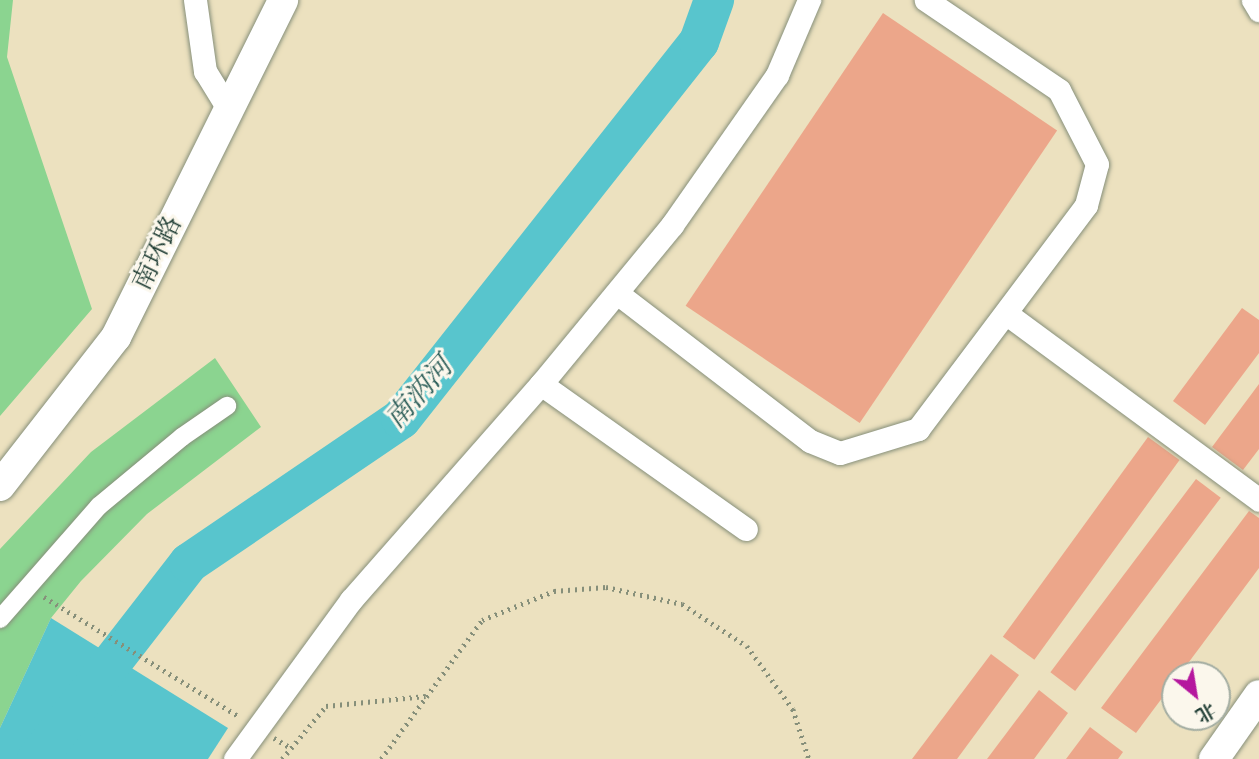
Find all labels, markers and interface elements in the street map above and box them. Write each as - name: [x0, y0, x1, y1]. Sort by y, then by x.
- street label: 南环路: [126, 211, 188, 295]
- water label: 南汭河: [377, 350, 459, 434]
- north arrow: [1161, 661, 1231, 731]
- text: 北: [1191, 697, 1220, 728]

